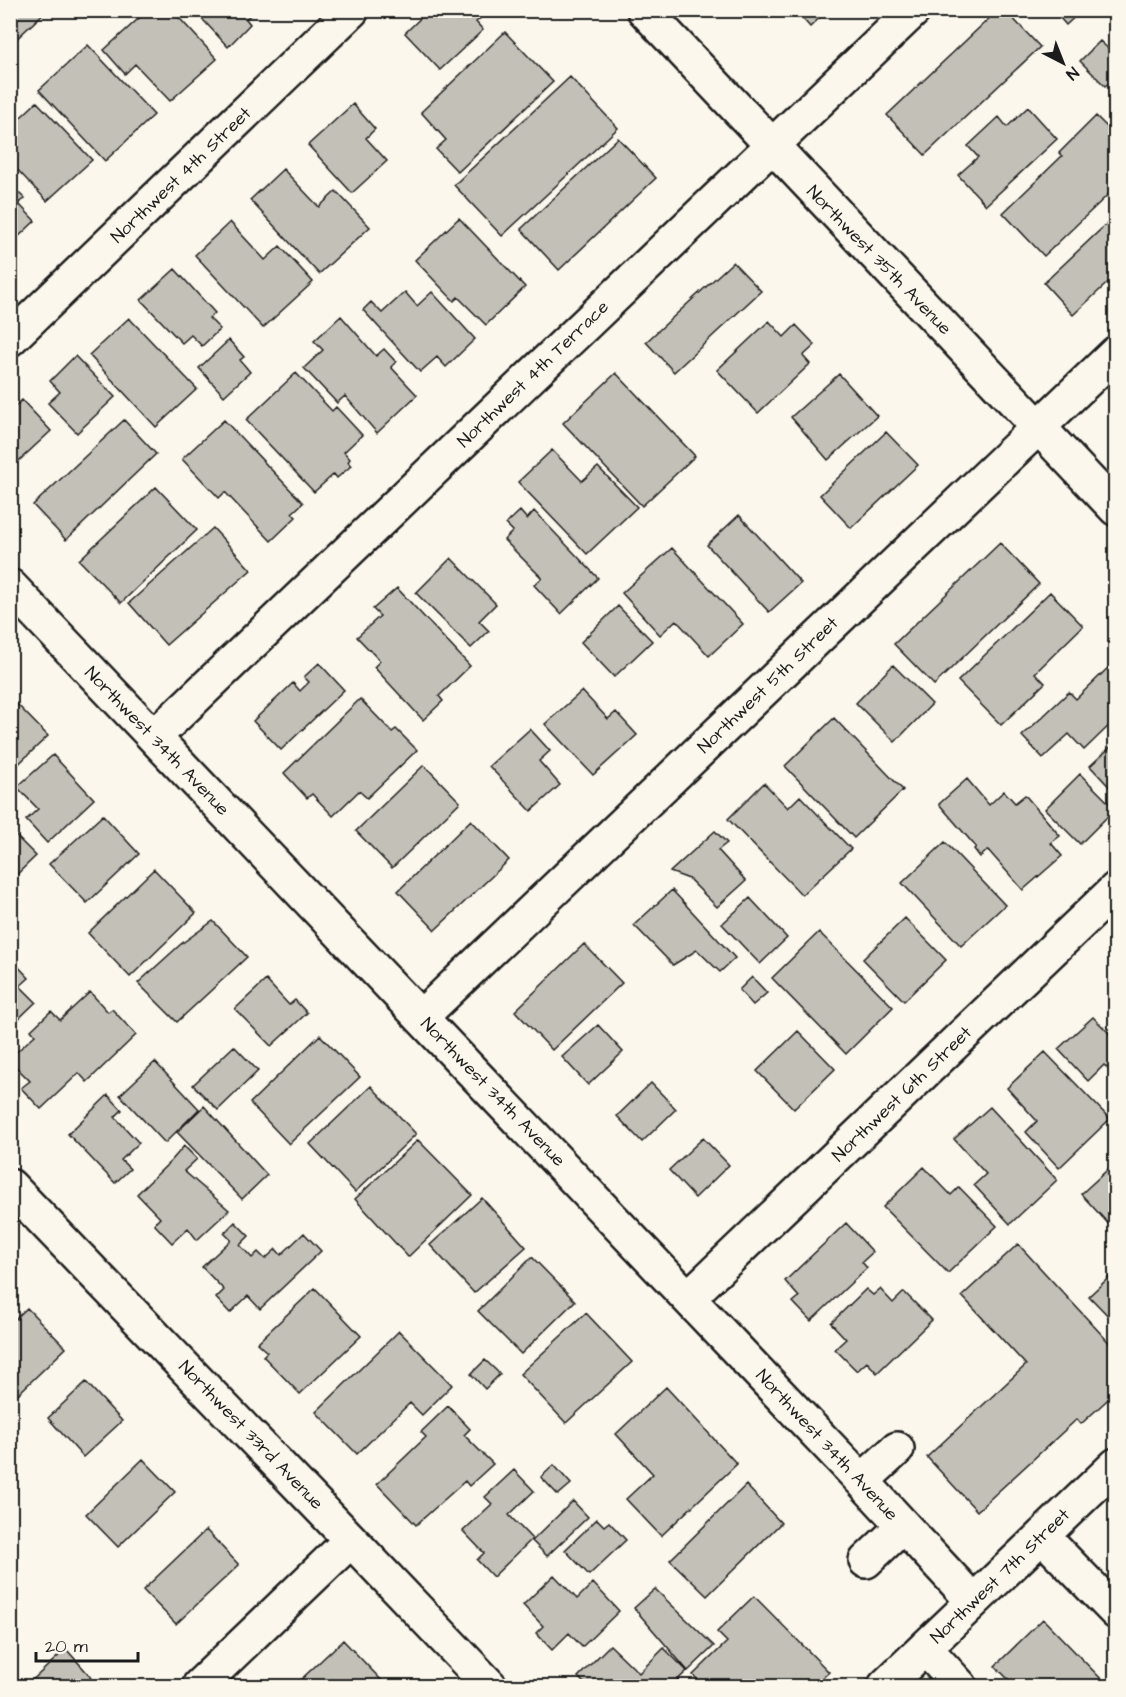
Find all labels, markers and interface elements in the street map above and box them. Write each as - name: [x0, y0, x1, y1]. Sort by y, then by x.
- north arrow: [1033, 33, 1093, 93]
- text: N: [1061, 62, 1083, 85]
- street label: Northwest 4th Street: [105, 101, 257, 249]
- street label: Northwest 35th Avenue: [801, 180, 957, 340]
- street label: Northwest 4th Terrace: [452, 295, 615, 453]
- street label: Northwest 5th Street: [692, 611, 844, 759]
- street label: Northwest 34th Avenue: [79, 661, 235, 821]
- street label: Northwest 34th Avenue: [415, 1012, 571, 1172]
- street label: Northwest 6th Street: [827, 1020, 978, 1167]
- street label: Northwest 33rd Avenue: [173, 1355, 329, 1515]
- street label: Northwest 34th Avenue: [750, 1364, 904, 1526]
- street label: Northwest 7th Street: [925, 1502, 1076, 1649]
- scale bar: [36, 1625, 138, 1663]
- text: 20 m: [45, 1634, 88, 1659]

